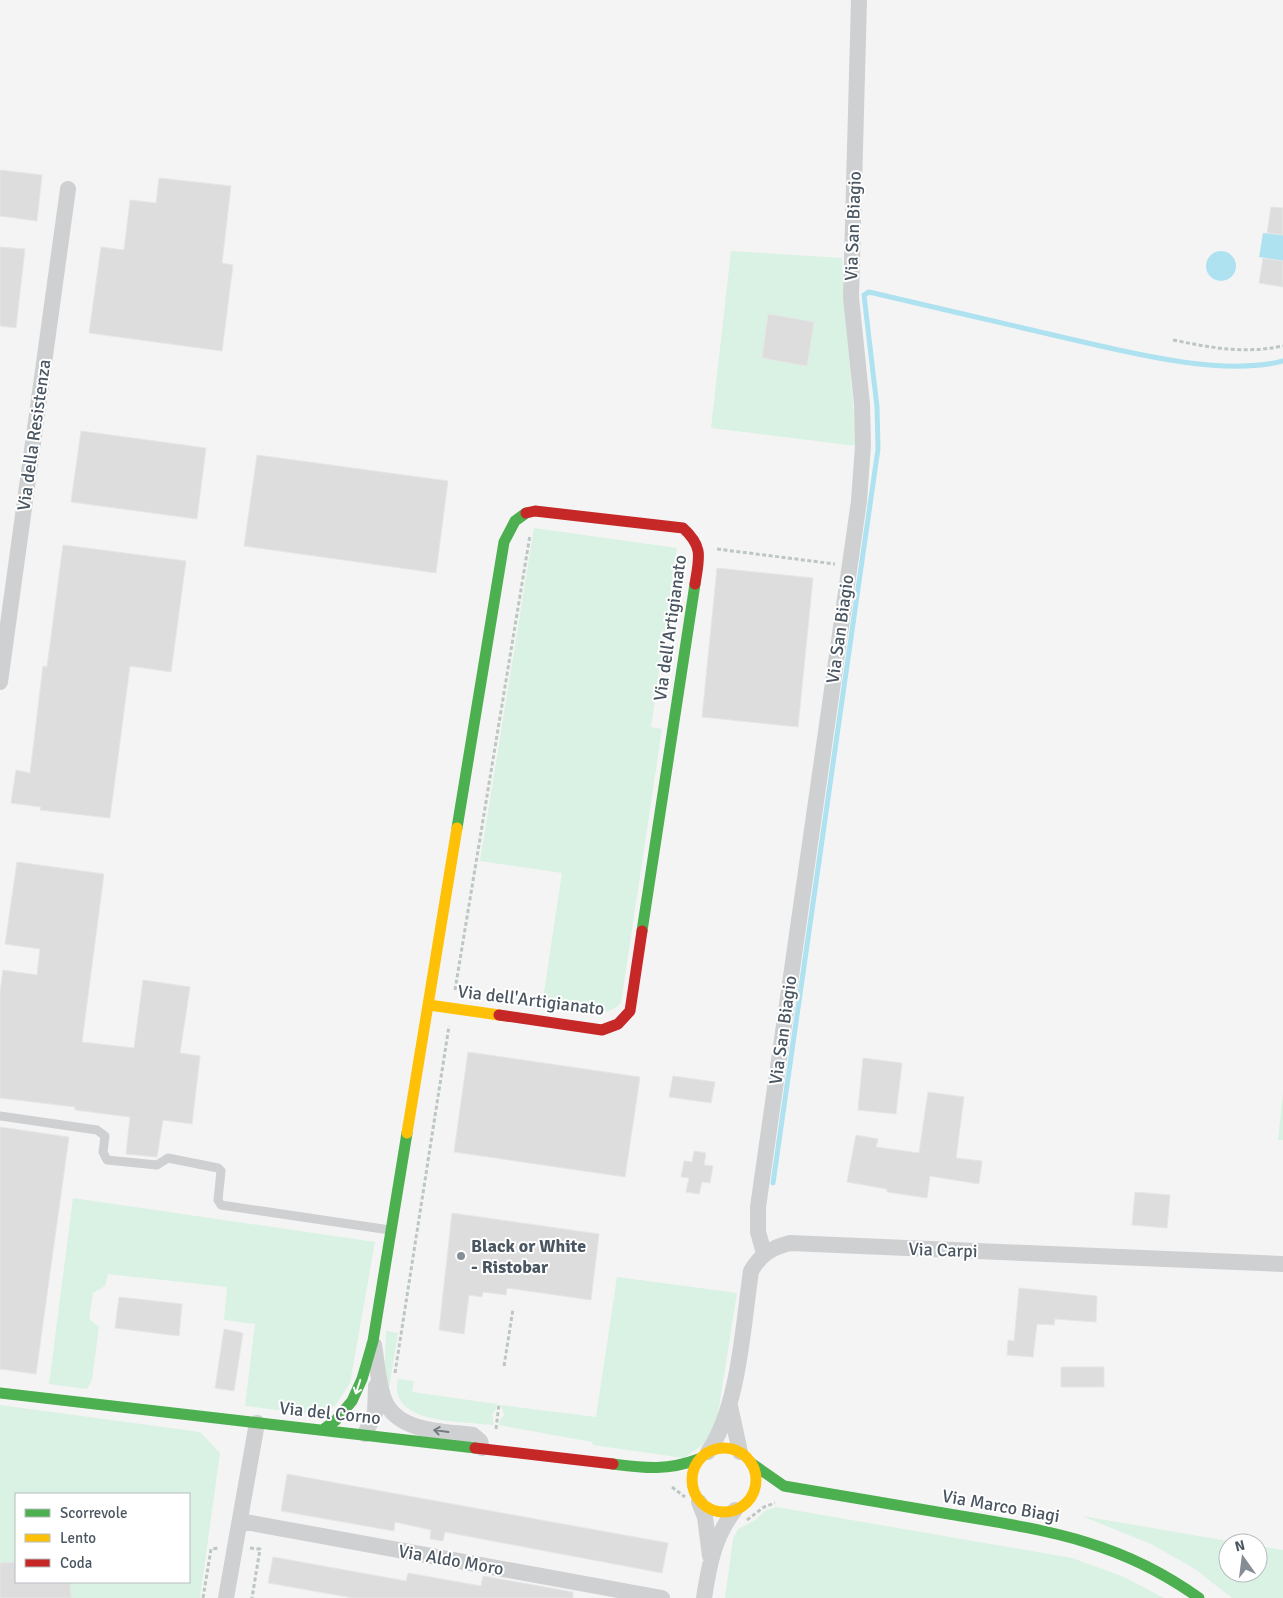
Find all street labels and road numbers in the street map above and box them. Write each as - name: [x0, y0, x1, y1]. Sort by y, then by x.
- street label: Via San Biagio: [840, 171, 866, 281]
- street label: Via della Resistenza: [12, 358, 56, 512]
- street label: Via dell'Artigianato: [649, 553, 691, 703]
- street label: Via San Biagio: [821, 573, 859, 685]
- street label: Via San Biagio: [764, 974, 802, 1086]
- street label: Via dell'Artigianato: [457, 980, 605, 1020]
- street label: Via Carpi: [908, 1238, 978, 1262]
- street label: Via del Corno: [278, 1397, 382, 1429]
- street label: Via Marco Biagi: [940, 1485, 1062, 1527]
- street label: Via Aldo Moro: [397, 1540, 505, 1580]

